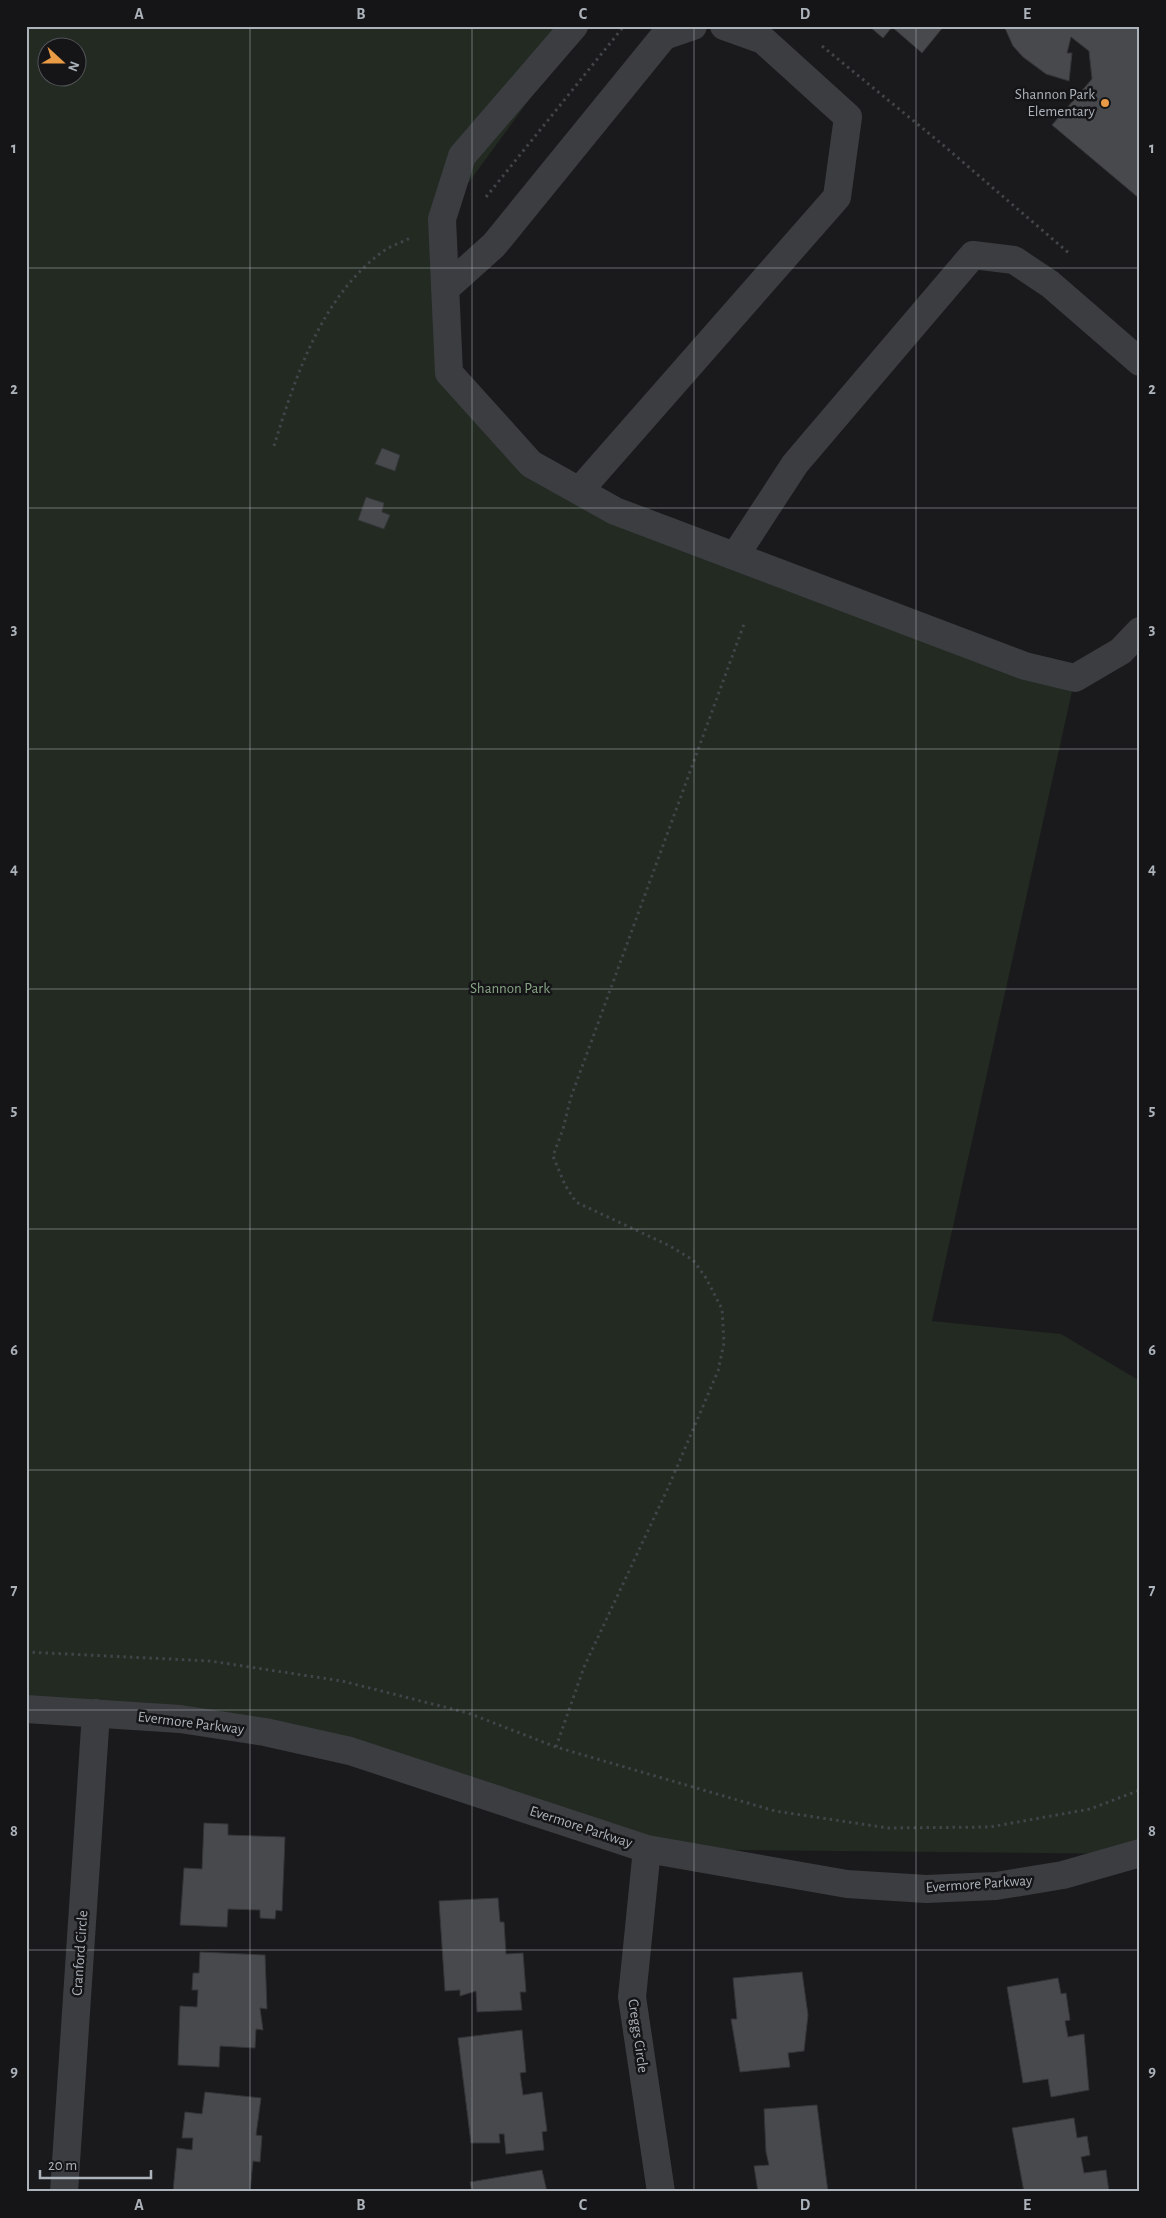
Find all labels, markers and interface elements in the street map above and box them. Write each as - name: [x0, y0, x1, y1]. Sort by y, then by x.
- text: A: [134, 6, 144, 22]
- text: B: [356, 6, 366, 22]
- text: C: [579, 6, 588, 22]
- text: D: [800, 6, 811, 22]
- text: E: [1023, 6, 1031, 22]
- north arrow: [38, 38, 88, 88]
- text: N: [65, 59, 81, 73]
- place label: Shannon Park Elementary: [1015, 87, 1096, 119]
- marker: Shannon Park Elementary: [1099, 97, 1111, 109]
- text: 1: [11, 140, 17, 156]
- text: 1: [1149, 140, 1155, 156]
- text: 2: [10, 381, 18, 397]
- text: 2: [1148, 381, 1156, 397]
- text: 3: [11, 621, 18, 637]
- text: 3: [1149, 621, 1156, 637]
- text: 4: [10, 861, 18, 877]
- text: 4: [1148, 861, 1156, 877]
- park label: Shannon Park: [470, 981, 550, 996]
- text: 5: [11, 1102, 18, 1118]
- text: 5: [1149, 1102, 1156, 1118]
- text: 6: [10, 1342, 18, 1358]
- text: 6: [1148, 1342, 1156, 1358]
- text: 7: [11, 1582, 18, 1598]
- text: 7: [1149, 1582, 1156, 1598]
- street label: Evermore Parkway: [137, 1709, 246, 1737]
- street label: Evermore Parkway: [528, 1803, 635, 1851]
- text: 8: [10, 1823, 18, 1839]
- text: 8: [1148, 1823, 1156, 1839]
- street label: Evermore Parkway: [925, 1873, 1033, 1895]
- street label: Cranford Circle: [70, 1910, 90, 1996]
- street label: Creggs Circle: [625, 1998, 651, 2074]
- text: 9: [10, 2063, 18, 2079]
- text: 9: [1148, 2063, 1156, 2079]
- scale bar: [40, 2148, 151, 2180]
- text: 20 m: [48, 2158, 77, 2173]
- text: A: [134, 2197, 144, 2213]
- text: B: [356, 2197, 366, 2213]
- text: C: [579, 2197, 588, 2213]
- text: D: [800, 2197, 811, 2213]
- text: E: [1023, 2197, 1031, 2213]

